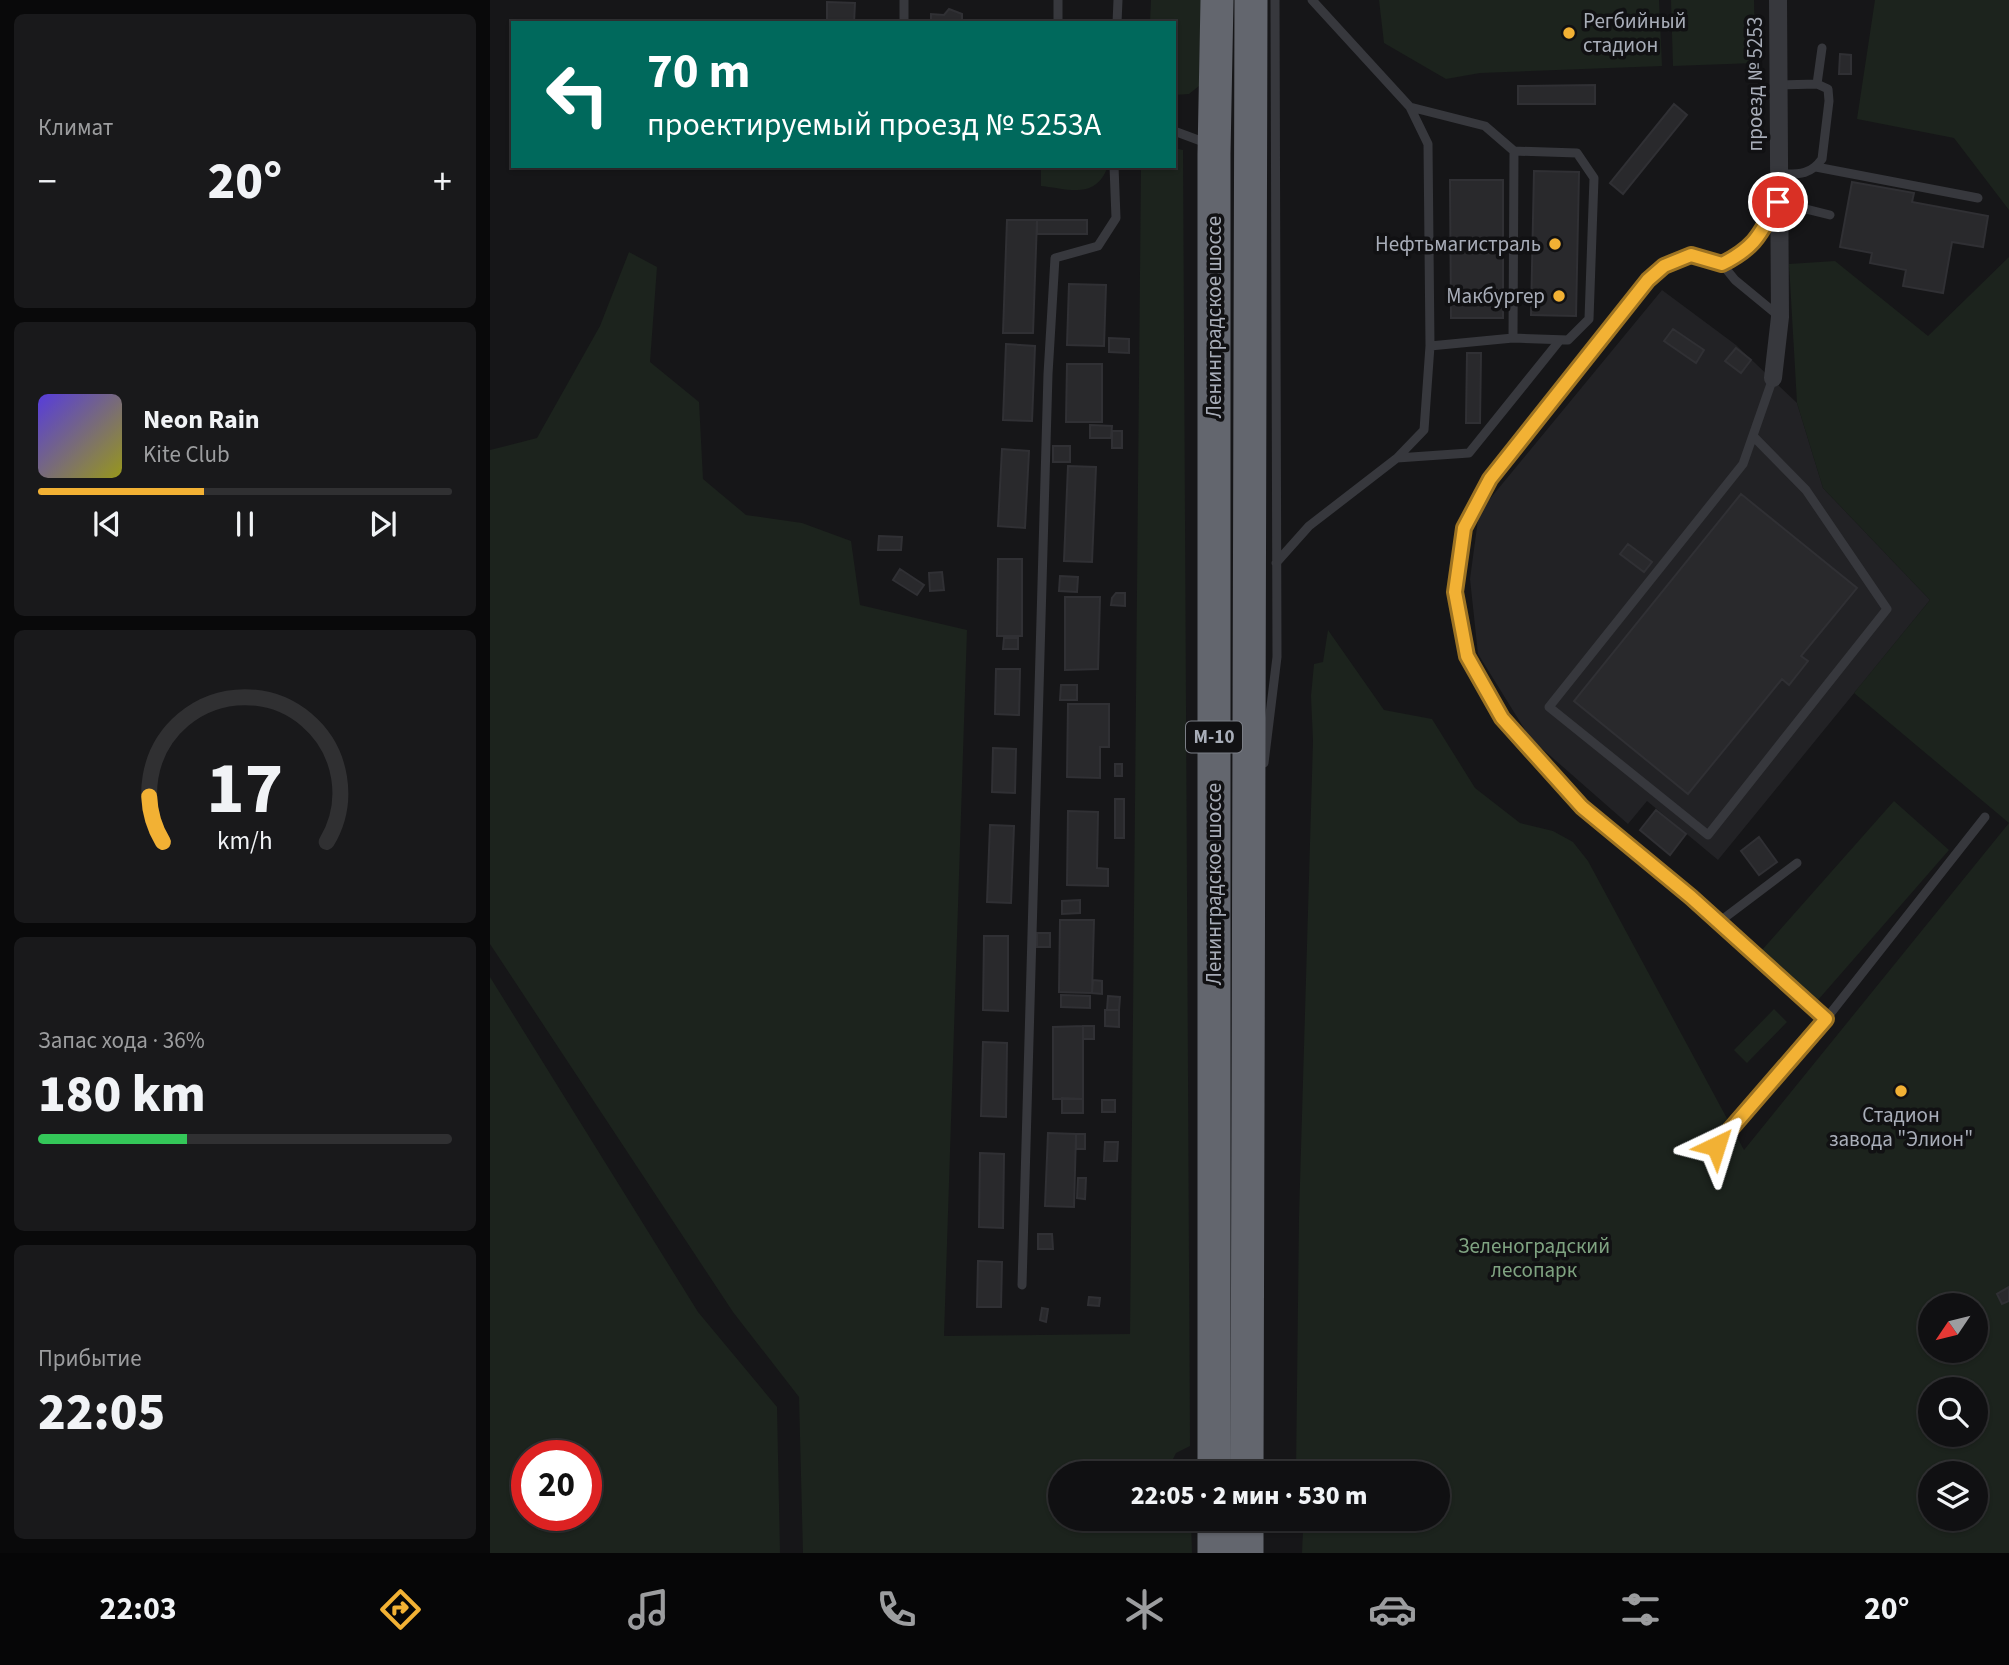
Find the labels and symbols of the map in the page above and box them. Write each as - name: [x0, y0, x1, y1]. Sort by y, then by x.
- place label: Регбийный стадион: [1583, 6, 1686, 60]
- street label: проезд № 5253: [1740, 17, 1770, 151]
- marker: Регбийный стадион: [1561, 25, 1577, 41]
- pin: [1748, 172, 1808, 232]
- street label: Ленинградское шоссе: [1199, 216, 1229, 418]
- place label: Нефтьмагистраль: [1375, 229, 1541, 259]
- marker: Нефтьмагистраль: [1547, 236, 1563, 252]
- place label: Макбургер: [1446, 281, 1545, 311]
- marker: Макбургер: [1551, 288, 1567, 304]
- road number: М-10: [1186, 722, 1242, 752]
- street label: Ленинградское шоссе: [1199, 783, 1229, 985]
- marker: Стадион завода "Элион": [1893, 1083, 1909, 1099]
- place label: Стадион завода "Элион": [1829, 1100, 1973, 1154]
- position arrow: [1679, 1109, 1753, 1183]
- park label: Зеленоградский лесопарк: [1458, 1231, 1610, 1285]
- north arrow: [1918, 1293, 1988, 1363]
- speed limit sign: 20: [511, 1440, 602, 1531]

